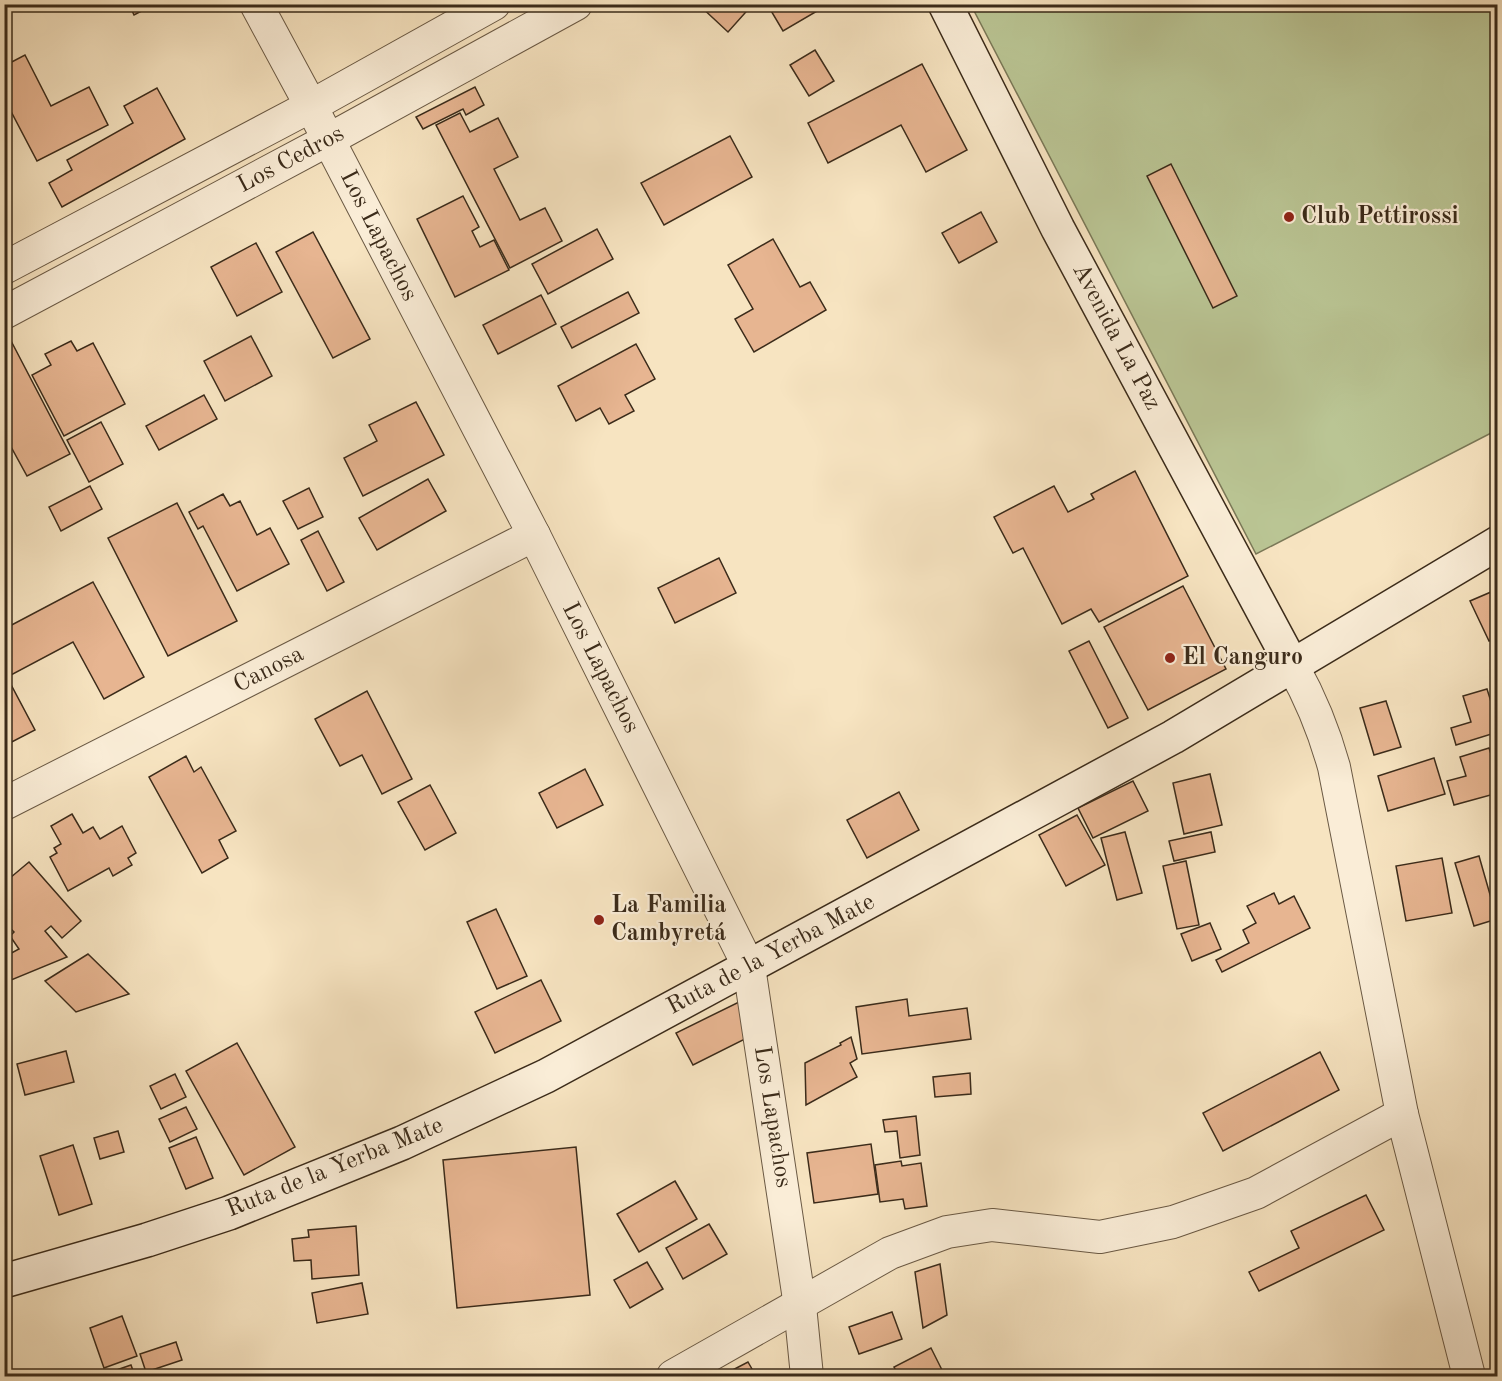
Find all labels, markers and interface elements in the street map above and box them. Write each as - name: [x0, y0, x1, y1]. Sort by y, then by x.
- street label: Los Cedros: [234, 122, 348, 198]
- street label: Los Lapachos: [335, 167, 421, 305]
- place label: Club Pettirossi: [1301, 205, 1459, 229]
- marker: Club Pettirossi: [1282, 210, 1296, 224]
- street label: Avenida La Paz: [1067, 260, 1165, 414]
- street label: Los Lapachos: [557, 599, 643, 737]
- street label: Canosa: [230, 642, 308, 698]
- place label: El Canguro: [1182, 646, 1303, 670]
- marker: El Canguro: [1163, 651, 1177, 665]
- street label: Ruta de la Yerba Mate: [663, 890, 879, 1020]
- place label: La Familia Cambyretá: [611, 894, 727, 946]
- marker: La Familia Cambyretá: [592, 913, 606, 927]
- street label: Los Lapachos: [749, 1044, 795, 1190]
- street label: Ruta de la Yerba Mate: [223, 1114, 447, 1222]

